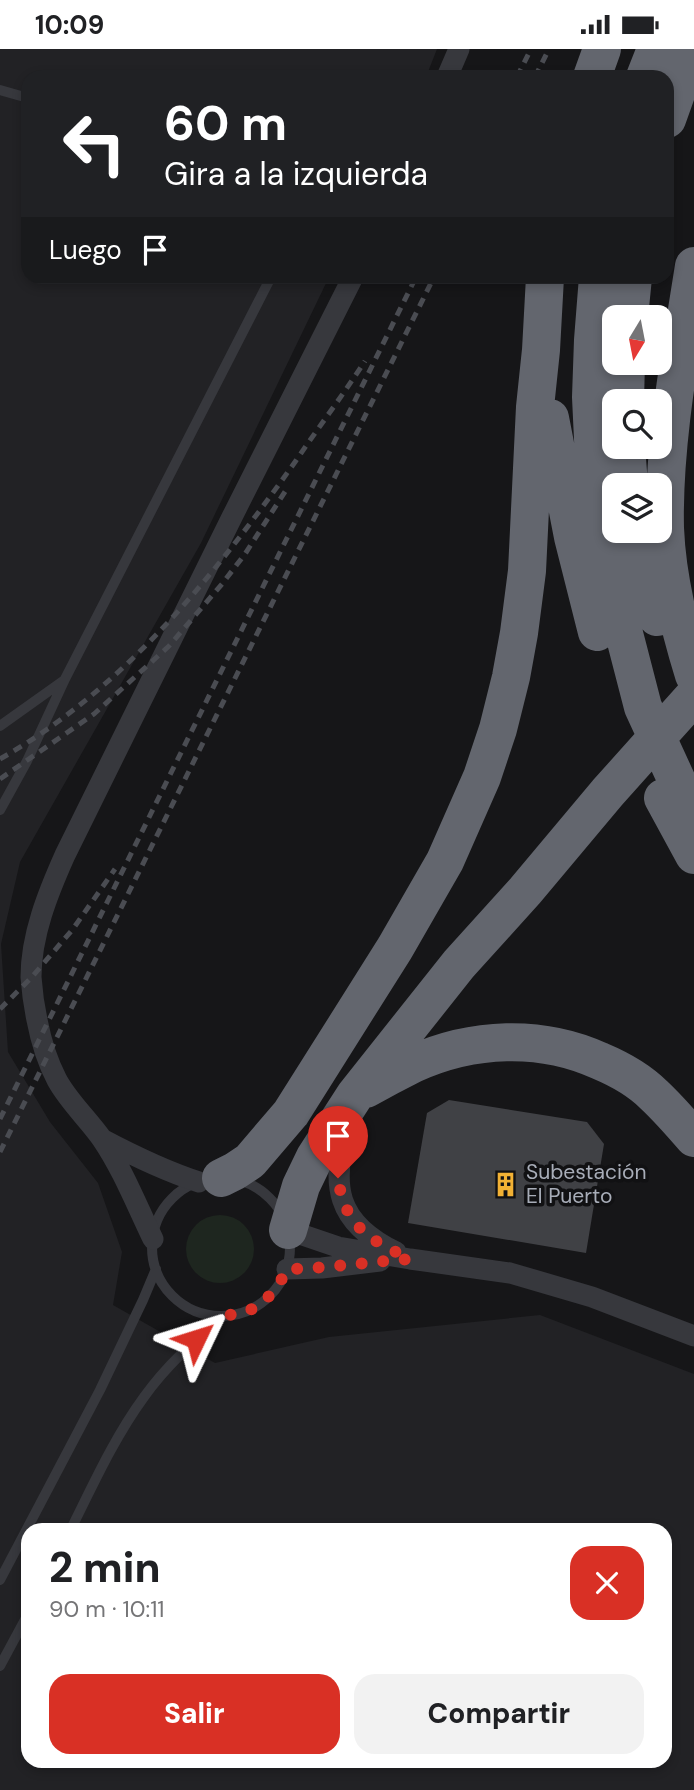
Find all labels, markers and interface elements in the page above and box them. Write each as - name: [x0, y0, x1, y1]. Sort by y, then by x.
- text: 10:09: [35, 8, 104, 42]
- text: 60 m: [164, 91, 287, 155]
- icon: left: [49, 98, 140, 189]
- text: Gira a la izquierda: [164, 153, 428, 195]
- icon: arrive: [136, 231, 174, 269]
- text: Luego: [49, 233, 122, 267]
- north arrow: [602, 305, 672, 375]
- map controls: [602, 305, 672, 543]
- button: search: [602, 389, 672, 459]
- button: layers: [602, 473, 672, 543]
- pin: [308, 1106, 368, 1178]
- icon: arrive: [319, 1117, 357, 1155]
- place label: Subestación El Puerto: [526, 1158, 647, 1210]
- building icon: Subestación El Puerto: [492, 1170, 520, 1198]
- position arrow: [159, 1302, 233, 1376]
- text: 2 min: [49, 1540, 160, 1595]
- button: close: [570, 1546, 644, 1620]
- text: 90 m · 10:11: [49, 1594, 164, 1624]
- button: Salir: [49, 1674, 340, 1754]
- button: Compartir: [354, 1674, 644, 1754]

